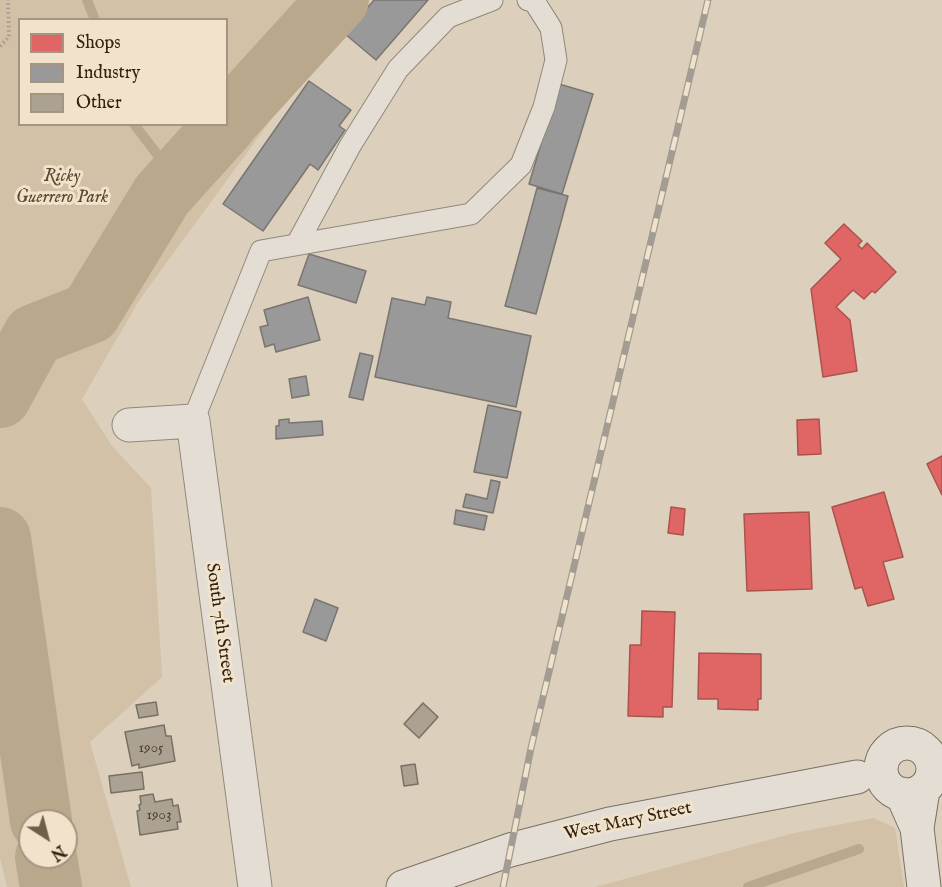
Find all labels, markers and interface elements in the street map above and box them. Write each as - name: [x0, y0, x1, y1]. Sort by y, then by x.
- legend: [18, 18, 228, 126]
- text: Shops: [76, 32, 121, 55]
- text: Industry: [76, 62, 140, 85]
- text: Other: [76, 92, 122, 115]
- park label: Ricky Guerrero Park: [16, 166, 108, 208]
- street label: South 7th Street: [200, 562, 238, 684]
- house number: 1905: [139, 740, 163, 758]
- street label: West Mary Street: [562, 798, 694, 846]
- house number: 1903: [146, 807, 172, 825]
- north arrow: [18, 809, 78, 869]
- text: N: [46, 840, 69, 864]

